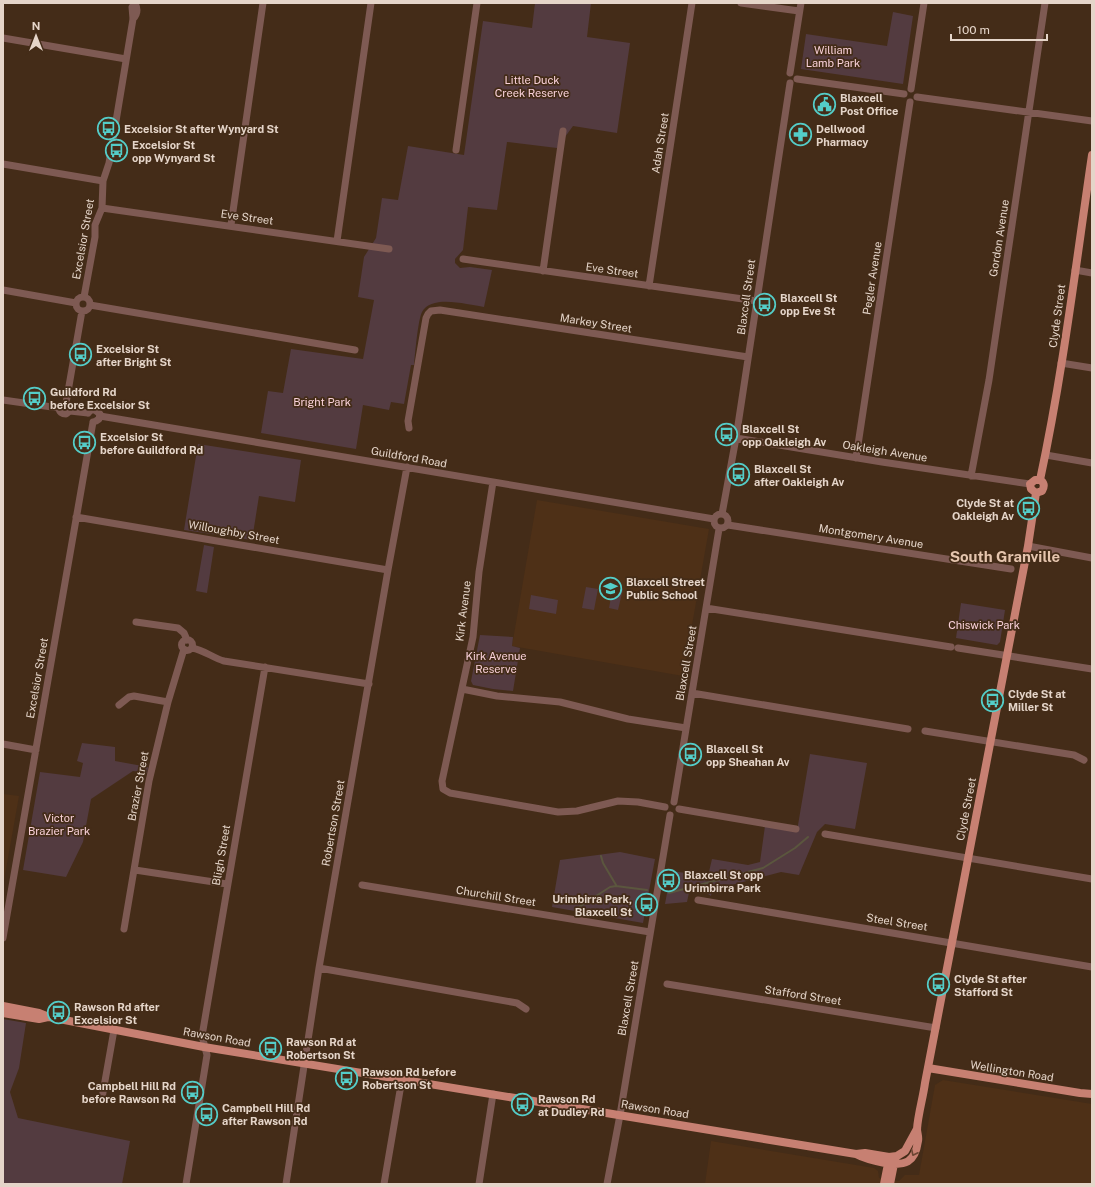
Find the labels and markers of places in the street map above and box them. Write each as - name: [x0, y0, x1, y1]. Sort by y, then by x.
- public building icon: Blaxcell Post Office: [812, 91, 838, 117]
- place label: Blaxcell Post Office: [840, 92, 898, 117]
- bus stop icon: Excelsior St after Wynyard St: [95, 116, 121, 142]
- pharmacy icon: Dellwood Pharmacy: [788, 122, 814, 148]
- place label: Excelsior St after Wynyard St: [124, 123, 279, 135]
- place label: Dellwood Pharmacy: [816, 123, 869, 148]
- bus stop icon: Excelsior St opp Wynyard St: [103, 138, 129, 164]
- place label: Excelsior St opp Wynyard St: [132, 139, 215, 164]
- bus stop icon: Blaxcell St opp Eve St: [752, 291, 778, 317]
- place label: Blaxcell St opp Eve St: [780, 292, 838, 317]
- bus stop icon: Excelsior St after Bright St: [68, 342, 94, 368]
- place label: Excelsior St after Bright St: [96, 343, 172, 368]
- bus stop icon: Guildford Rd before Excelsior St: [21, 385, 47, 411]
- place label: Guildford Rd before Excelsior St: [50, 386, 150, 411]
- bus stop icon: Blaxcell St opp Oakleigh Av: [714, 422, 740, 448]
- place label: Blaxcell St opp Oakleigh Av: [742, 423, 827, 448]
- bus stop icon: Excelsior St before Guildford Rd: [71, 430, 97, 456]
- place label: Excelsior St before Guildford Rd: [100, 431, 203, 456]
- bus stop icon: Blaxcell St after Oakleigh Av: [725, 462, 751, 488]
- place label: Blaxcell St after Oakleigh Av: [754, 463, 845, 488]
- bus stop icon: Clyde St at Oakleigh Av: [1016, 496, 1042, 522]
- place label: Clyde St at Oakleigh Av: [952, 497, 1014, 522]
- school or university icon: Blaxcell Street Public School: [597, 575, 623, 601]
- place label: Blaxcell Street Public School: [626, 576, 705, 601]
- bus stop icon: Clyde St at Miller St: [979, 687, 1005, 713]
- place label: Clyde St at Miller St: [1008, 688, 1066, 713]
- bus stop icon: Blaxcell St opp Sheahan Av: [677, 742, 703, 768]
- place label: Blaxcell St opp Sheahan Av: [706, 743, 790, 768]
- bus stop icon: Blaxcell St opp Urimbirra Park: [656, 868, 682, 894]
- place label: Blaxcell St opp Urimbirra Park: [684, 869, 764, 894]
- bus stop icon: Urimbirra Park, Blaxcell St: [634, 892, 660, 918]
- place label: Urimbirra Park, Blaxcell St: [552, 893, 632, 918]
- bus stop icon: Clyde St after Stafford St: [925, 972, 951, 998]
- place label: Clyde St after Stafford St: [954, 973, 1027, 998]
- bus stop icon: Rawson Rd after Excelsior St: [45, 1000, 71, 1026]
- place label: Rawson Rd after Excelsior St: [74, 1001, 160, 1026]
- bus stop icon: Rawson Rd at Robertson St: [257, 1035, 283, 1061]
- place label: Rawson Rd at Robertson St: [286, 1036, 357, 1061]
- bus stop icon: Rawson Rd before Robertson St: [333, 1065, 359, 1091]
- place label: Rawson Rd before Robertson St: [362, 1066, 456, 1091]
- bus stop icon: Campbell Hill Rd before Rawson Rd: [179, 1079, 205, 1105]
- place label: Campbell Hill Rd before Rawson Rd: [82, 1080, 176, 1105]
- bus stop icon: Rawson Rd at Dudley Rd: [509, 1092, 535, 1118]
- place label: Rawson Rd at Dudley Rd: [538, 1093, 605, 1118]
- bus stop icon: Campbell Hill Rd after Rawson Rd: [193, 1101, 219, 1127]
- place label: Campbell Hill Rd after Rawson Rd: [222, 1102, 310, 1127]

